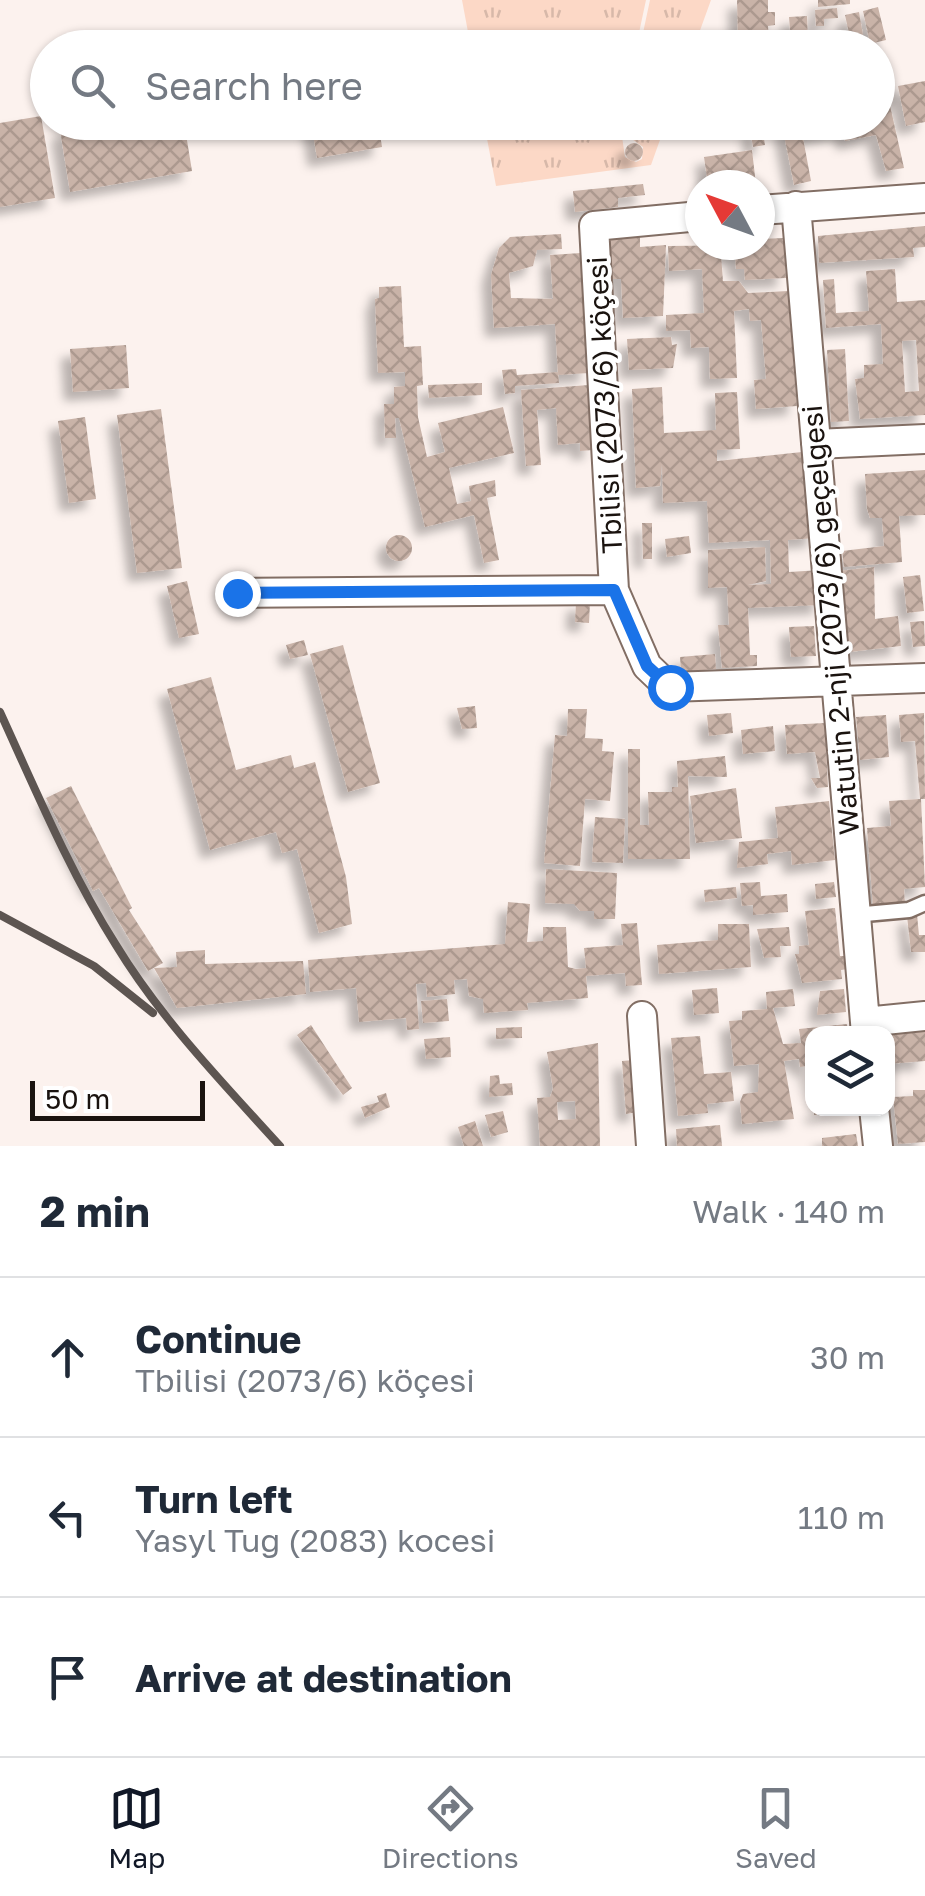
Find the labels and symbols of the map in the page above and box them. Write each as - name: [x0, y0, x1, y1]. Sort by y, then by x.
- north arrow: [685, 170, 775, 260]
- street label: Tbilisi (2073/6) köçesi: [580, 256, 628, 554]
- street label: Watutin 2-nji (2073/6) geçelgesi: [795, 404, 865, 836]
- route end: [215, 571, 261, 617]
- route start: [648, 665, 694, 711]
- scale bar: [30, 1076, 205, 1120]

